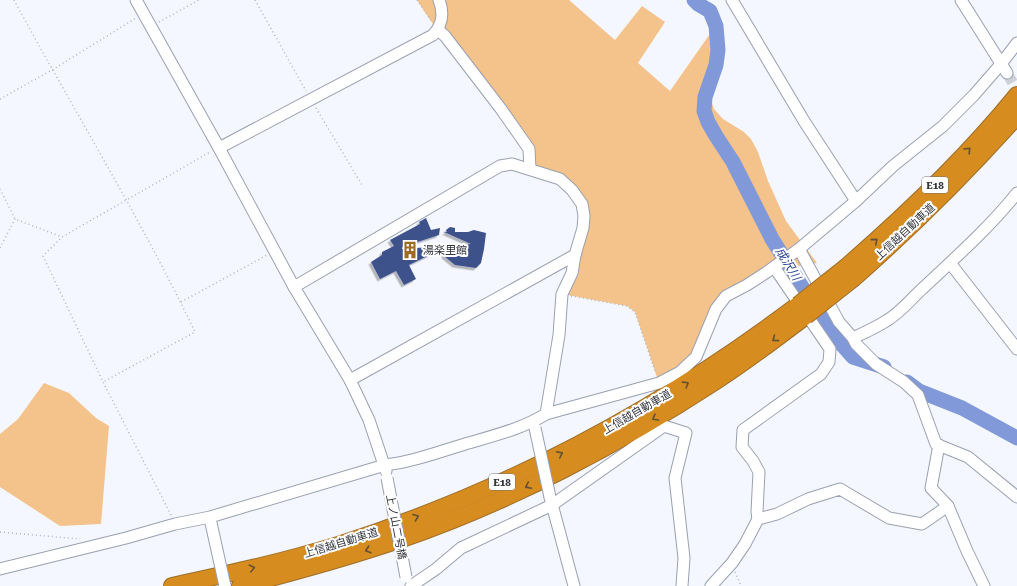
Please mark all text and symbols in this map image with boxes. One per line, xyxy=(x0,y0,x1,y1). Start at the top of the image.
one-way arrow xyxy=(964,148,971,155)
road number: E18 xyxy=(922,177,948,193)
street label: 上信越自動車道 xyxy=(872,201,938,263)
one-way arrow xyxy=(870,238,878,246)
building icon: 湯楽里館 xyxy=(400,240,420,260)
place label: 湯楽里館 xyxy=(423,244,467,257)
water label: 成沢川 xyxy=(773,245,805,285)
one-way arrow xyxy=(773,335,780,342)
one-way arrow xyxy=(682,381,689,388)
street label: 上信越自動車道 xyxy=(600,387,674,437)
one-way arrow xyxy=(652,414,659,421)
one-way arrow xyxy=(556,451,564,459)
road number: E18 xyxy=(489,474,515,490)
one-way arrow xyxy=(524,481,532,489)
street label: 上ノ山二号橋 xyxy=(383,493,409,561)
one-way arrow xyxy=(412,514,419,522)
street label: 上信越自動車道 xyxy=(302,526,380,560)
one-way arrow xyxy=(365,545,372,554)
one-way arrow xyxy=(248,565,255,573)

